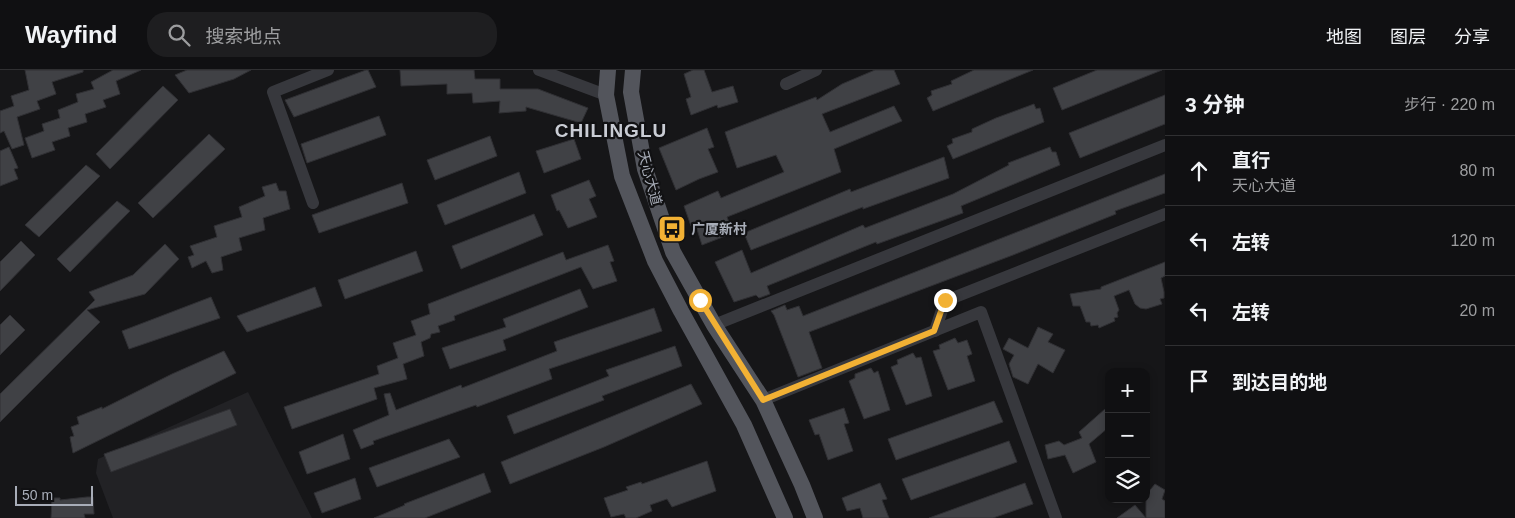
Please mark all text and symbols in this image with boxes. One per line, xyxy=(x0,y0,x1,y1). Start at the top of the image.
search box xyxy=(147,12,497,57)
text: Wayfind xyxy=(25,21,117,48)
icon: search xyxy=(165,21,193,49)
text: 搜索地点 xyxy=(205,26,281,47)
text: 地图 xyxy=(1326,27,1362,47)
text: 图层 xyxy=(1390,27,1426,47)
text: 分享 xyxy=(1454,27,1490,47)
text: 3 分钟 xyxy=(1185,93,1245,116)
text: 步行 · 220 m xyxy=(1404,96,1495,113)
district label: CHILINGLU xyxy=(555,120,667,141)
street label: 天心大道 xyxy=(635,149,665,207)
text: 直行 xyxy=(1232,150,1270,171)
icon: ahead xyxy=(1185,157,1213,185)
text: 80 m xyxy=(1459,162,1495,179)
text: 天心大道 xyxy=(1232,177,1296,194)
bus stop icon: 广厦新村 xyxy=(657,214,687,244)
place label: 广厦新村 xyxy=(691,221,747,237)
icon: left xyxy=(1185,227,1213,255)
text: 左转 xyxy=(1232,232,1270,253)
text: 120 m xyxy=(1451,232,1495,249)
route start xyxy=(689,289,712,312)
route end xyxy=(934,289,957,312)
icon: left xyxy=(1185,297,1213,325)
text: 左转 xyxy=(1232,302,1270,323)
text: 20 m xyxy=(1459,302,1495,319)
icon: arrive xyxy=(1185,367,1213,395)
map controls xyxy=(1105,368,1150,503)
button: + xyxy=(1105,368,1150,413)
text: 到达目的地 xyxy=(1232,372,1327,393)
button: − xyxy=(1105,413,1150,458)
button: layers xyxy=(1105,458,1150,503)
scale bar xyxy=(15,483,92,506)
text: 50 m xyxy=(22,487,53,503)

